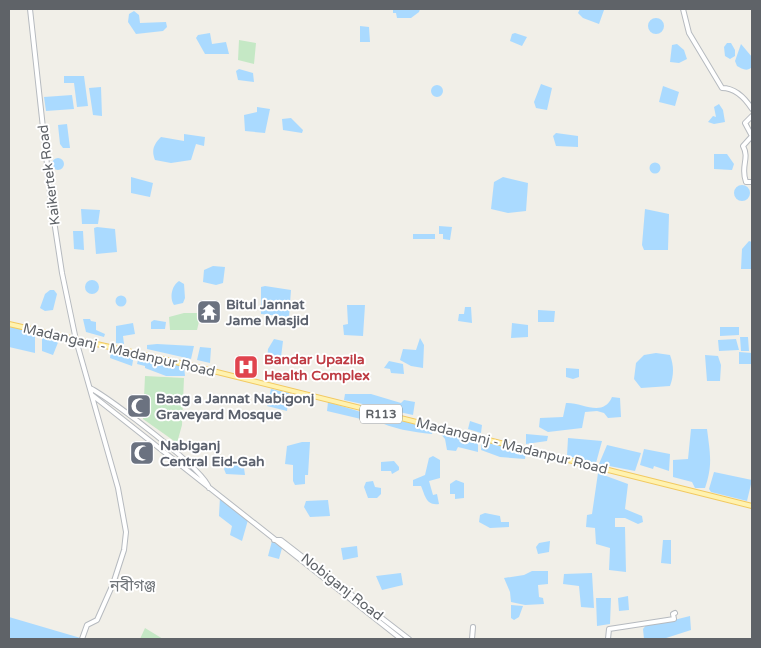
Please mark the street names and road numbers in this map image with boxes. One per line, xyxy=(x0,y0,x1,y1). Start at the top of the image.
street label: Kaikertek Road xyxy=(34,124,64,226)
street label: Madanganj - Madanpur Road xyxy=(21,320,217,380)
road number: R113 xyxy=(360,404,402,424)
street label: Madanganj - Madanpur Road xyxy=(415,414,609,478)
street label: Nobiganj Road xyxy=(298,550,386,624)

